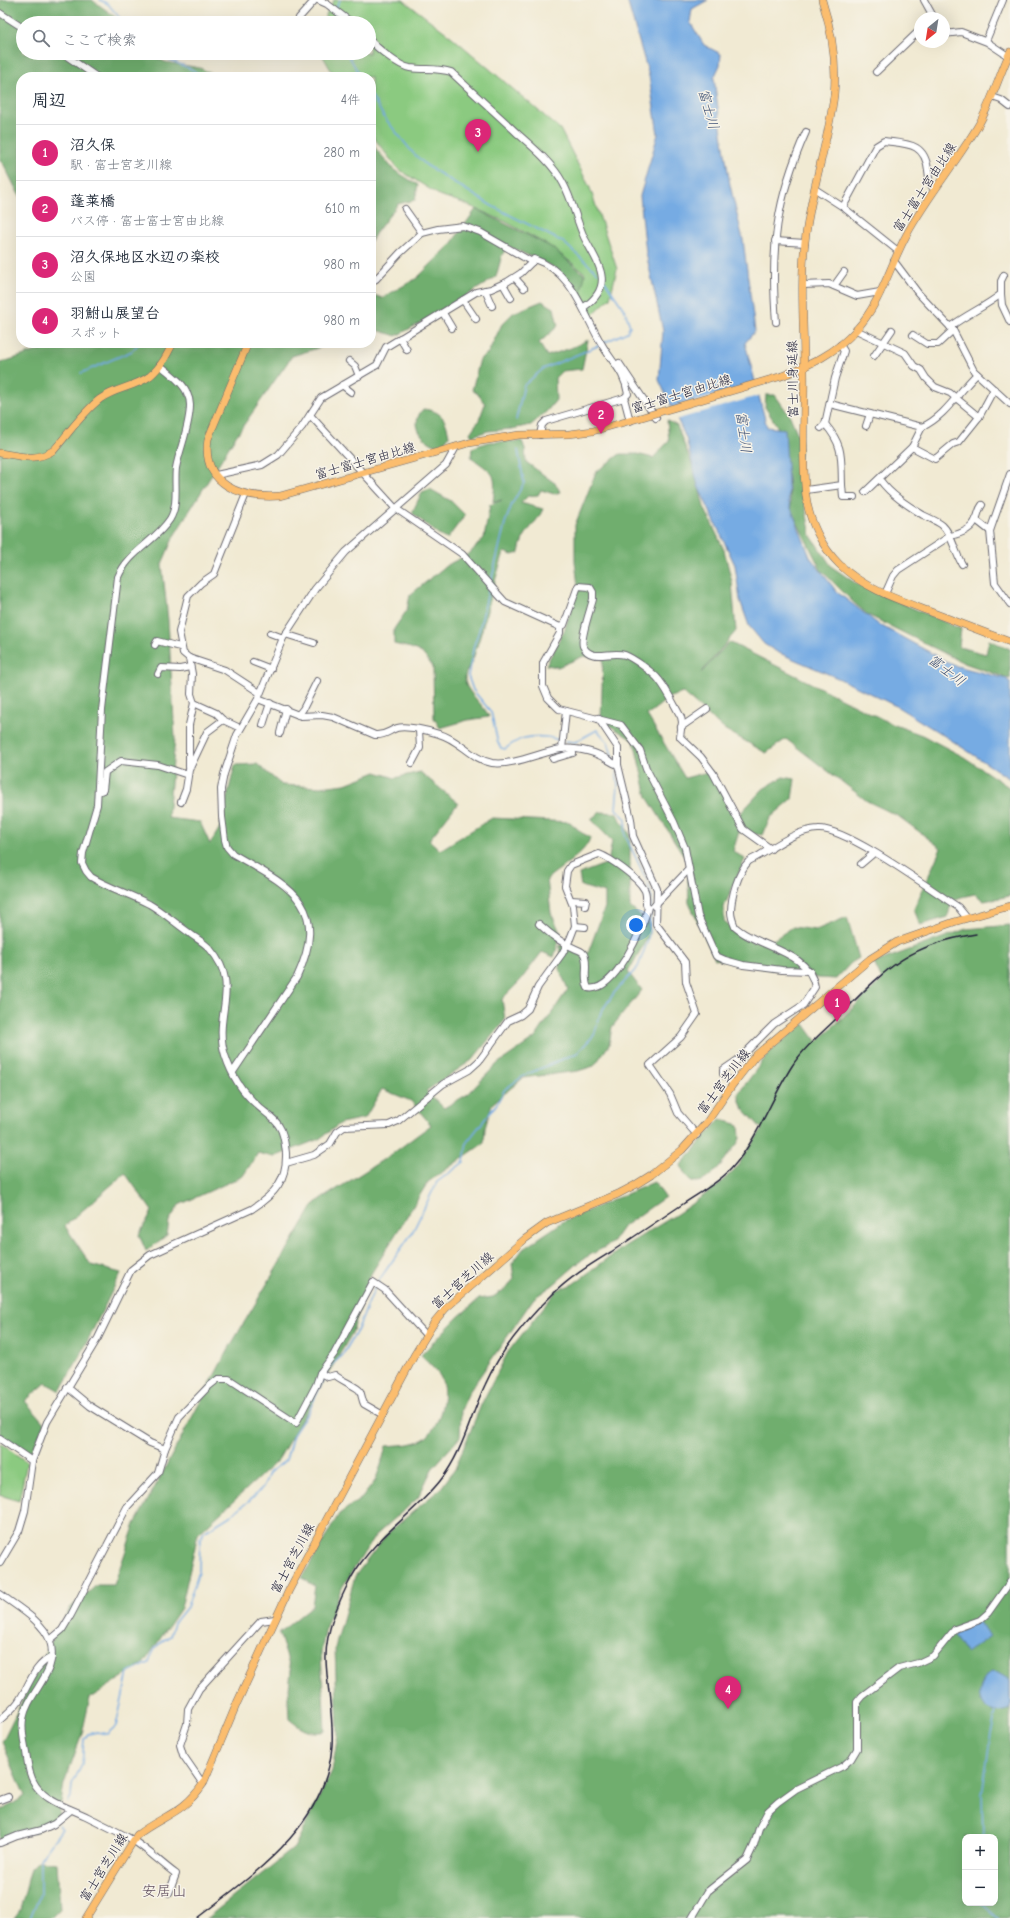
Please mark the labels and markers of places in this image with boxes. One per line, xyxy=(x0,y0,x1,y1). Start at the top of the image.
pin: 3 xyxy=(465,119,491,152)
pin: 2 xyxy=(588,401,614,434)
pin: 1 xyxy=(824,989,850,1022)
pin: 4 xyxy=(715,1676,741,1709)

